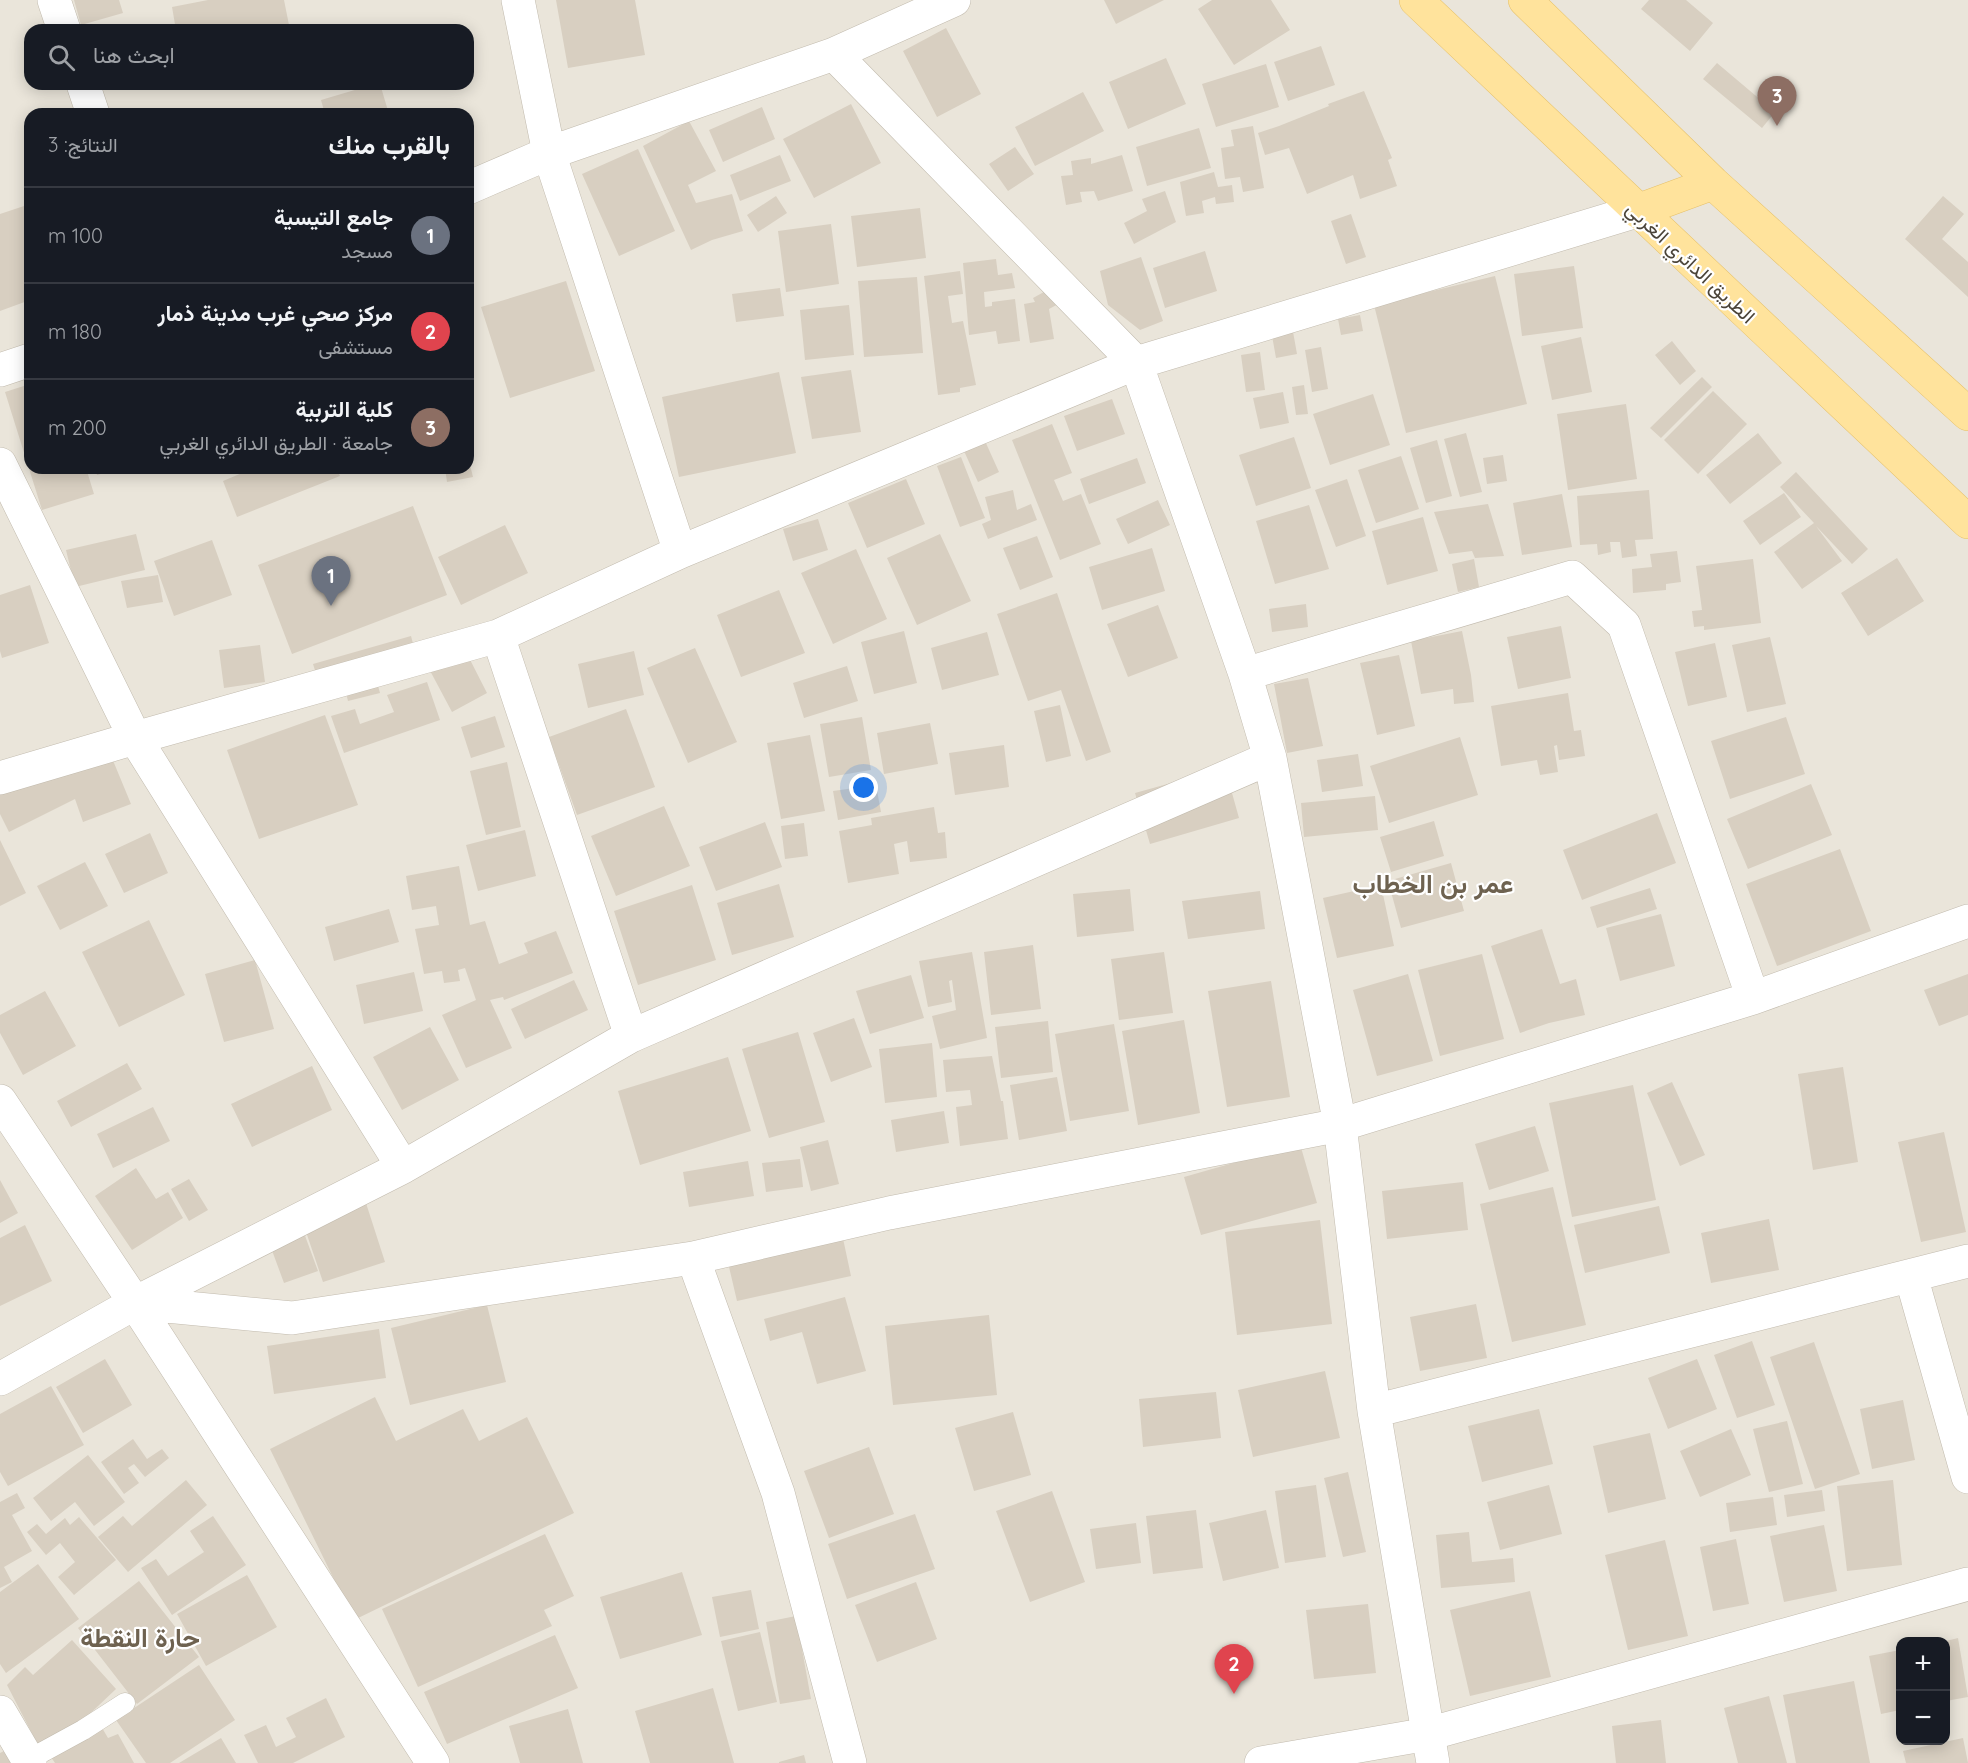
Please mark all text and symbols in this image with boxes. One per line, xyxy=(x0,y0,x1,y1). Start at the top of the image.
search box xyxy=(24,24,474,90)
icon: search xyxy=(45,41,78,74)
text: ابحث هنا xyxy=(93,41,175,69)
pin: 3 xyxy=(1758,76,1796,126)
text: بالقرب منك xyxy=(329,128,450,161)
text: النتائج: 3 xyxy=(48,132,118,157)
street label: الطريق الدائري الغربي xyxy=(1618,196,1761,332)
text: جامع التيسية xyxy=(274,203,393,231)
text: 100 m xyxy=(48,223,103,248)
text: 1 xyxy=(427,223,434,248)
text: مسجد xyxy=(341,238,393,263)
text: مركز صحي غرب مدينة ذمار xyxy=(158,299,393,327)
text: 180 m xyxy=(48,319,102,344)
text: 2 xyxy=(425,319,436,344)
text: مستشفى xyxy=(318,334,393,359)
text: كلية التربية xyxy=(295,395,393,423)
text: 200 m xyxy=(48,415,107,440)
text: 3 xyxy=(425,415,436,440)
text: جامعة · الطريق الدائري الغربي xyxy=(159,430,393,455)
pin: 1 xyxy=(312,556,350,606)
your location xyxy=(849,773,878,802)
district label: عمر بن الخطاب xyxy=(1353,867,1513,900)
district label: حارة النقطة xyxy=(80,1621,200,1654)
map controls xyxy=(1896,1637,1950,1745)
button: + xyxy=(1896,1637,1950,1691)
pin: 2 xyxy=(1214,1644,1254,1694)
button: − xyxy=(1896,1691,1950,1745)

